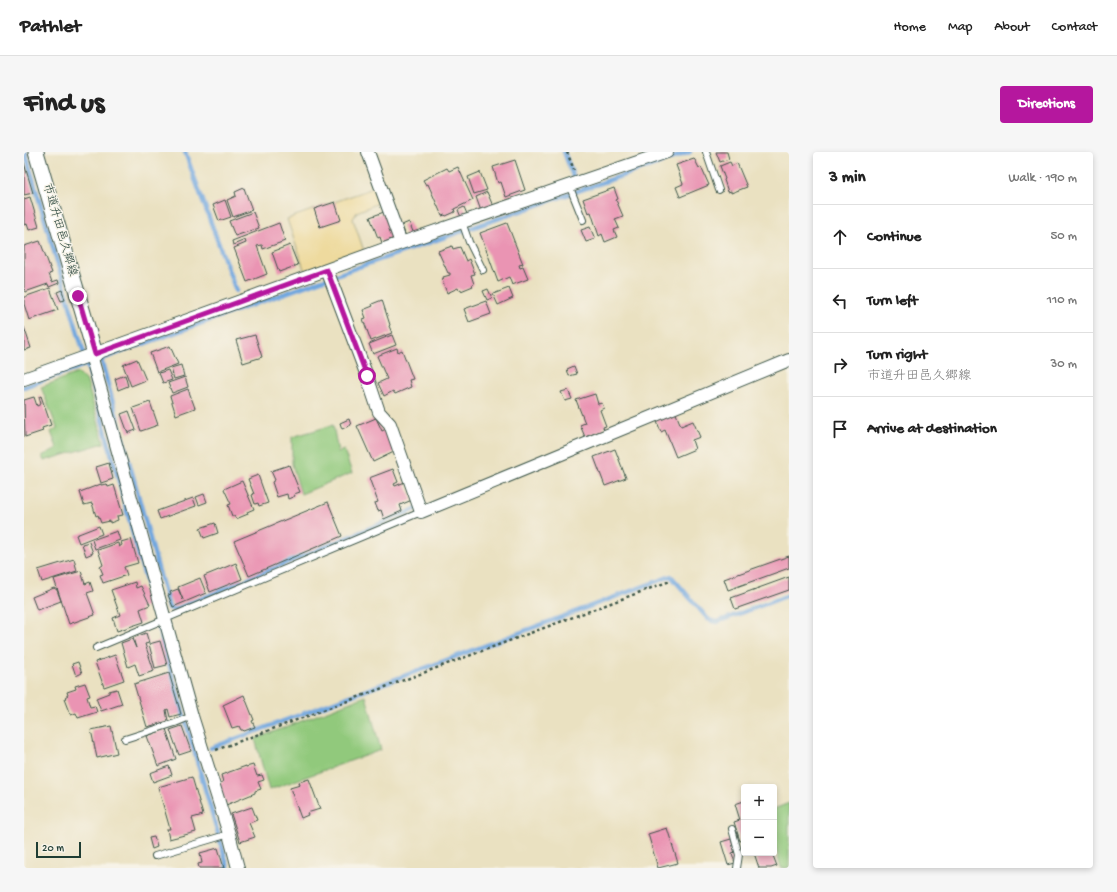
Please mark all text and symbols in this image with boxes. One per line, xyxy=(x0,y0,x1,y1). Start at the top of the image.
text: Pathlet xyxy=(20,16,81,39)
text: Home xyxy=(894,19,926,36)
text: Map xyxy=(948,19,972,36)
text: About xyxy=(994,19,1030,36)
text: Contact xyxy=(1052,19,1097,36)
button: Directions xyxy=(1000,86,1093,123)
text: Find us xyxy=(24,88,104,121)
text: 3 min xyxy=(829,168,866,188)
text: Walk · 190 m xyxy=(1008,171,1077,186)
street label: 市道升田邑久郷線 xyxy=(39,182,80,278)
icon: ahead xyxy=(829,226,851,248)
text: Continue xyxy=(867,228,921,246)
text: 50 m xyxy=(1050,229,1077,244)
route end xyxy=(69,287,87,305)
icon: left xyxy=(829,290,851,312)
text: Turn left xyxy=(867,292,918,310)
text: 110 m xyxy=(1047,293,1077,308)
text: Turn right xyxy=(867,346,927,364)
icon: right xyxy=(829,354,851,376)
text: 30 m xyxy=(1051,357,1077,372)
route start xyxy=(358,367,376,385)
text: 市道升田邑久郷線 xyxy=(867,369,971,384)
icon: arrive xyxy=(829,418,851,440)
text: Arrive at destination xyxy=(867,420,997,438)
map controls xyxy=(741,784,777,856)
button: + xyxy=(741,784,777,820)
button: − xyxy=(741,820,777,856)
scale bar xyxy=(36,840,81,859)
text: 20 m xyxy=(42,843,64,855)

